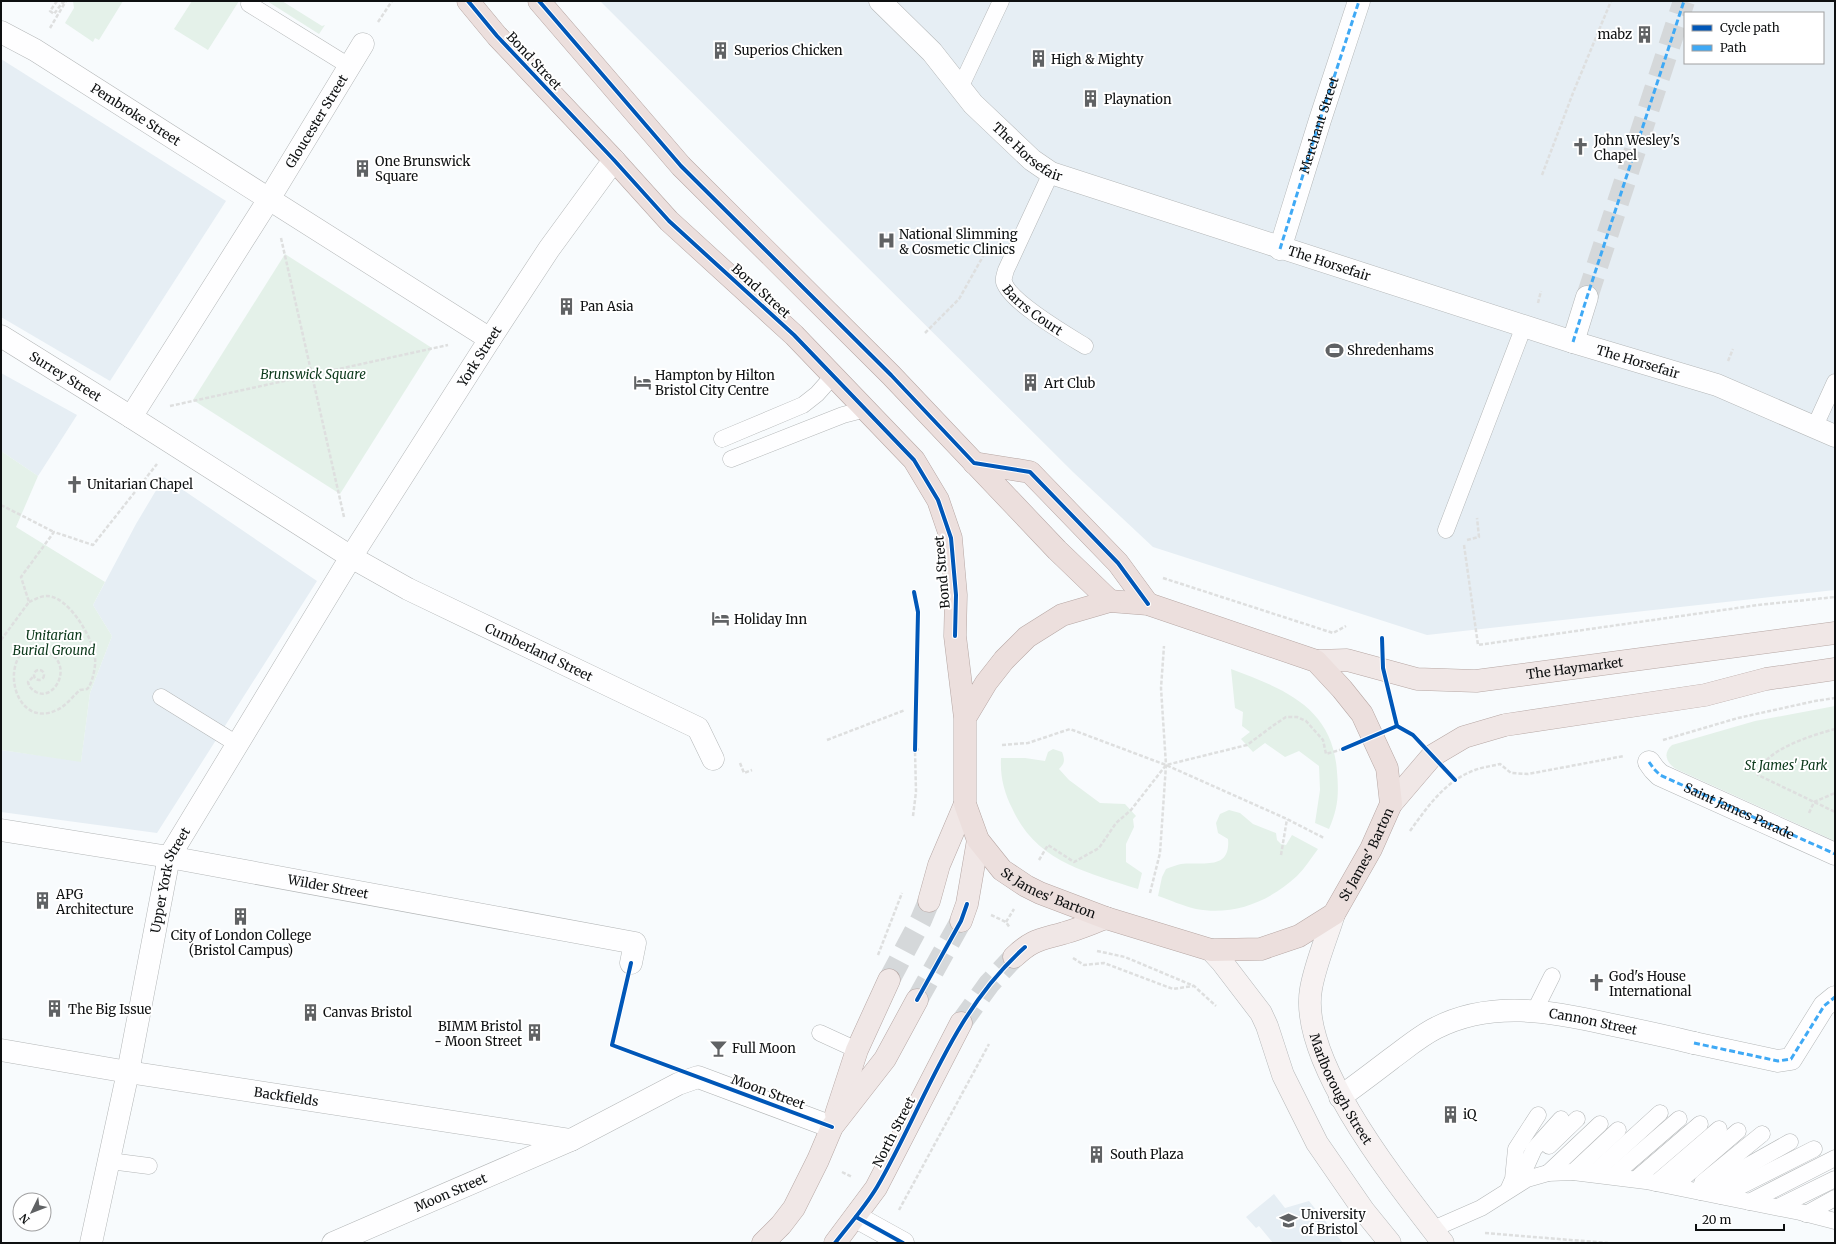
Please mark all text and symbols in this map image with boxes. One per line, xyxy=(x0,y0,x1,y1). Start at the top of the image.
legend xyxy=(1684,12,1824,64)
text: Cycle path xyxy=(1720,20,1780,35)
building icon: mabz xyxy=(1635,24,1655,44)
place label: mabz xyxy=(1597,26,1632,43)
street label: Bond Street xyxy=(503,28,565,94)
building icon: Superios Chicken xyxy=(711,40,731,60)
text: Path xyxy=(1720,40,1746,55)
place label: Superios Chicken xyxy=(734,42,843,59)
building icon: High & Mighty xyxy=(1028,49,1048,69)
place label: High & Mighty xyxy=(1051,51,1144,68)
street label: Gloucester Street xyxy=(281,71,351,171)
street label: Merchant Street xyxy=(1295,74,1342,175)
street label: Pembroke Street xyxy=(88,79,184,149)
building icon: Playnation xyxy=(1081,89,1101,109)
place label: Playnation xyxy=(1104,91,1172,108)
street label: The Horsefair xyxy=(989,118,1065,185)
place label: John Wesley's Chapel xyxy=(1593,132,1680,164)
church icon: John Wesley's Chapel xyxy=(1571,137,1591,157)
place label: One Brunswick Square xyxy=(375,153,471,185)
building icon: One Brunswick Square xyxy=(352,158,372,178)
place label: National Slimming & Cosmetic Clinics xyxy=(899,226,1018,258)
hospital icon: National Slimming & Cosmetic Clinics xyxy=(876,231,896,251)
street label: The Horsefair xyxy=(1286,242,1373,285)
street label: Bond Street xyxy=(728,260,794,322)
street label: Barrs Court xyxy=(999,281,1066,339)
building icon: Pan Asia xyxy=(557,296,577,316)
place label: Pan Asia xyxy=(580,298,633,315)
street label: York Street xyxy=(453,322,505,391)
sports icon: Shredenhams xyxy=(1324,340,1344,360)
street label: The Horsefair xyxy=(1594,341,1682,382)
place label: Shredenhams xyxy=(1347,342,1434,359)
street label: Surrey Street xyxy=(26,347,105,405)
park label: Brunswick Square xyxy=(260,366,366,383)
place label: Hampton by Hilton Bristol City Centre xyxy=(655,367,775,399)
hotel icon: Hampton by Hilton Bristol City Centre xyxy=(632,372,652,392)
building icon: Art Club xyxy=(1021,373,1041,393)
place label: Art Club xyxy=(1043,375,1096,392)
church icon: Unitarian Chapel xyxy=(64,474,84,494)
place label: Unitarian Chapel xyxy=(87,476,193,493)
street label: Bond Street xyxy=(930,535,954,609)
hotel icon: Holiday Inn xyxy=(711,609,731,629)
place label: Holiday Inn xyxy=(734,611,807,628)
street label: Cumberland Street xyxy=(482,619,596,685)
park label: Unitarian Burial Ground xyxy=(13,627,96,659)
street label: The Haymarket xyxy=(1525,653,1624,683)
park label: St James' Park xyxy=(1745,757,1827,774)
street label: Saint James Parade xyxy=(1681,779,1797,843)
street label: St James' Barton xyxy=(1335,805,1397,904)
street label: Upper York Street xyxy=(146,824,194,934)
street label: St James' Barton xyxy=(998,863,1099,922)
street label: Wilder Street xyxy=(285,870,370,902)
place label: APG Architecture xyxy=(55,886,134,918)
building icon: APG Architecture xyxy=(33,891,53,911)
building icon: City of London College (Bristol Campus) xyxy=(231,906,251,926)
place label: City of London College (Bristol Campus) xyxy=(171,927,311,959)
place label: God's House International xyxy=(1609,968,1692,1000)
church icon: God's House International xyxy=(1586,973,1606,993)
building icon: The Big Issue xyxy=(45,999,65,1019)
place label: The Big Issue xyxy=(68,1001,152,1018)
building icon: Canvas Bristol xyxy=(300,1002,320,1022)
place label: Canvas Bristol xyxy=(323,1004,412,1021)
street label: Cannon Street xyxy=(1548,1004,1639,1038)
place label: BIMM Bristol - Moon Street xyxy=(434,1018,522,1050)
building icon: BIMM Bristol - Moon Street xyxy=(525,1023,545,1043)
street label: Marlborough Street xyxy=(1306,1031,1376,1148)
bar icon: Full Moon xyxy=(709,1038,729,1058)
place label: Full Moon xyxy=(732,1040,796,1057)
street label: Moon Street xyxy=(729,1071,807,1113)
street label: Backfields xyxy=(253,1083,320,1110)
street label: North Street xyxy=(869,1094,919,1170)
building icon: iQ xyxy=(1440,1104,1460,1124)
place label: iQ xyxy=(1463,1106,1478,1123)
building icon: South Plaza xyxy=(1087,1144,1107,1164)
place label: South Plaza xyxy=(1110,1146,1184,1163)
street label: Moon Street xyxy=(412,1169,489,1215)
north arrow xyxy=(12,1192,52,1232)
place label: University of Bristol xyxy=(1301,1206,1366,1238)
scale bar xyxy=(1696,1206,1784,1232)
text: N xyxy=(16,1211,33,1227)
school or university icon: University of Bristol xyxy=(1278,1211,1298,1231)
text: 20 m xyxy=(1702,1212,1731,1227)

